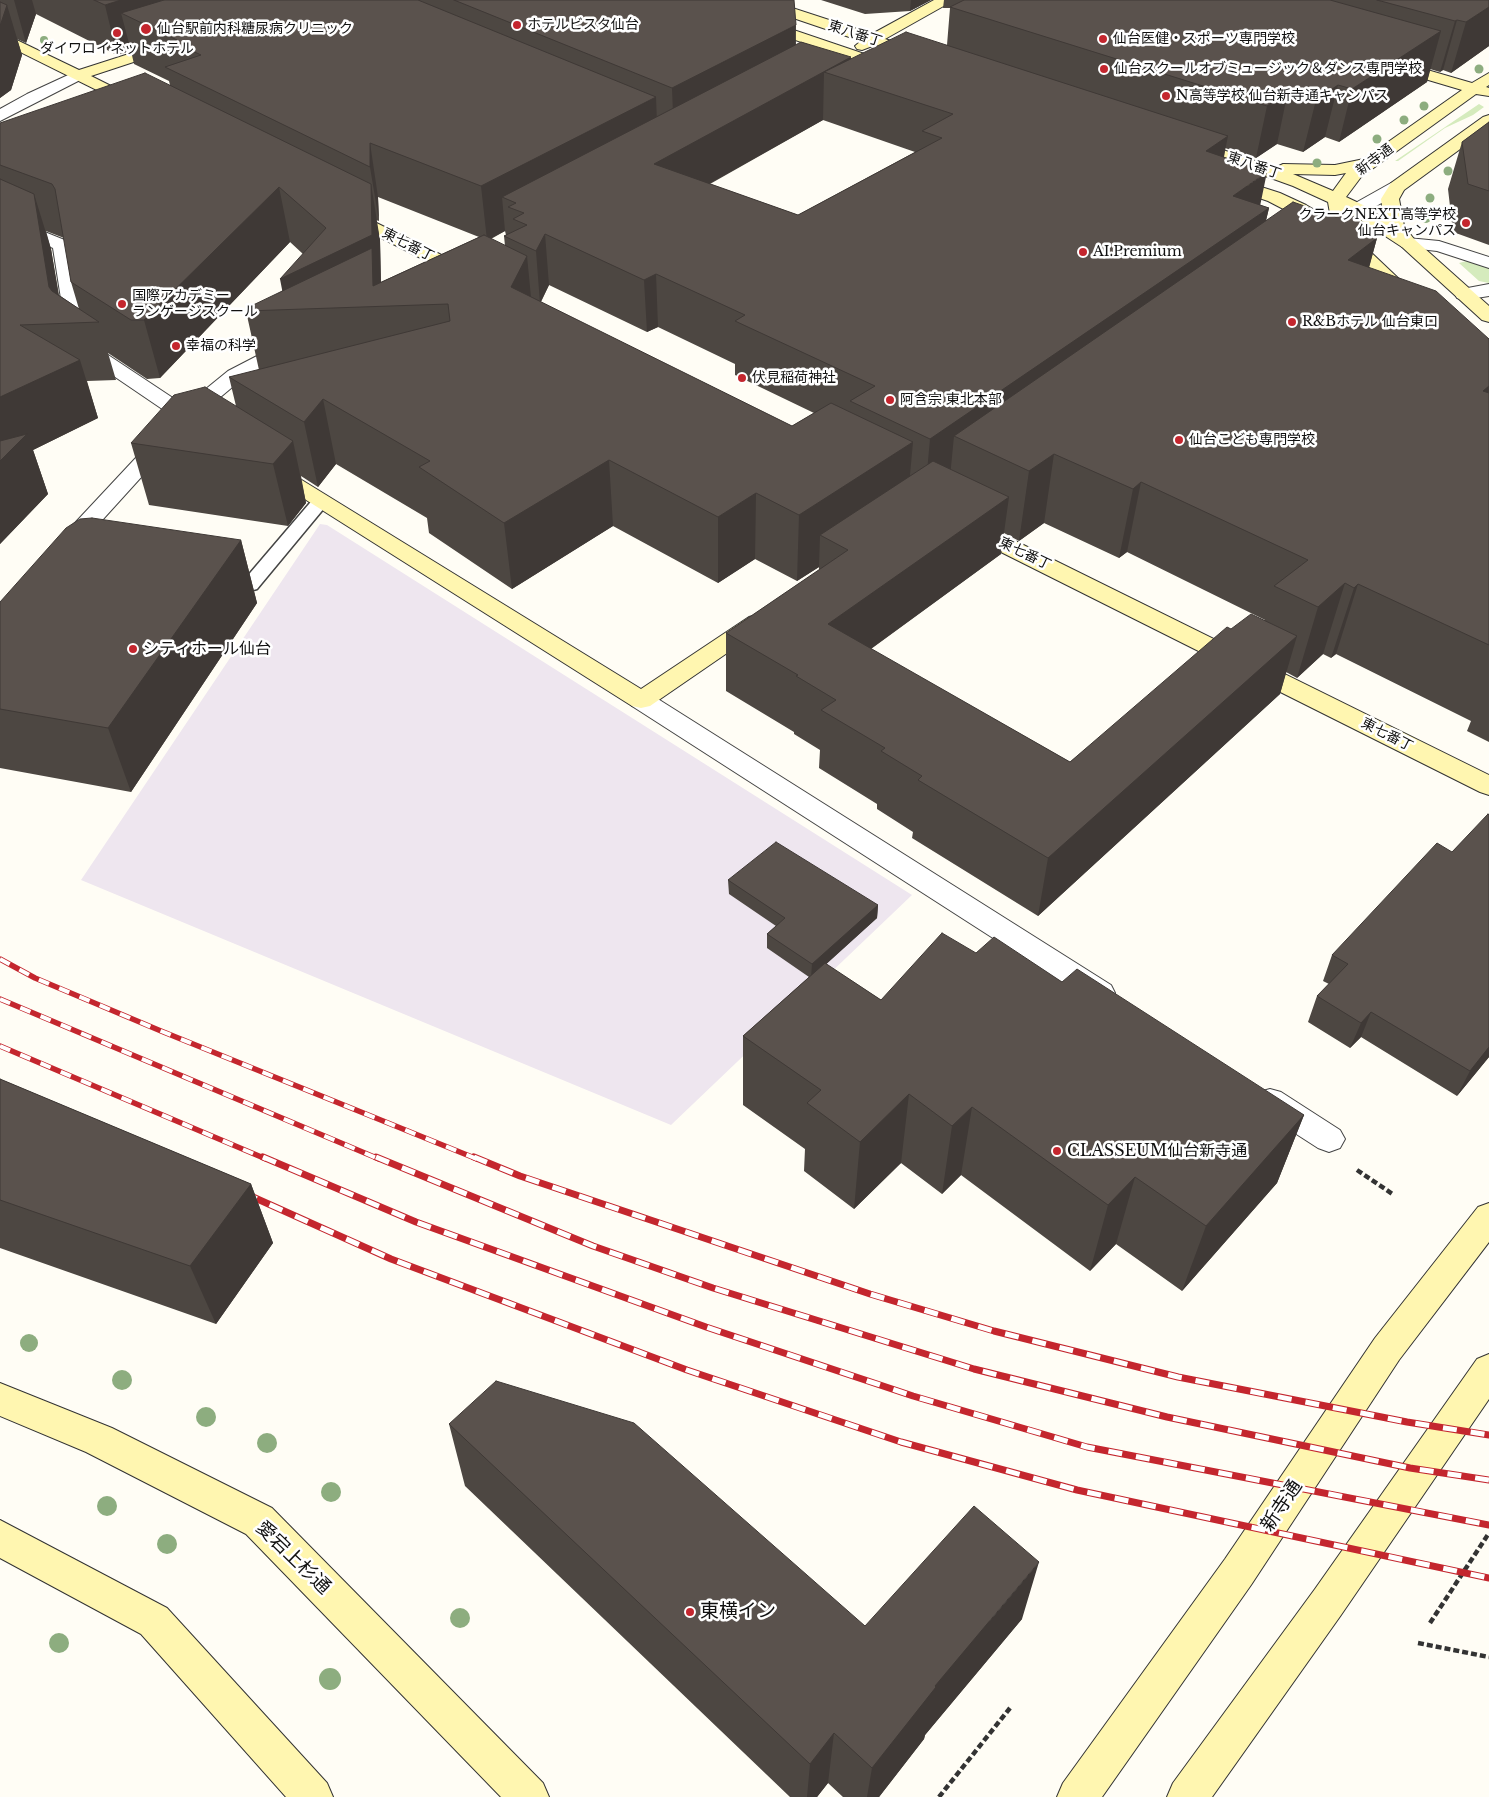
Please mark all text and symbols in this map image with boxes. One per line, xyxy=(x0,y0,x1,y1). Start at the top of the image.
place label: ホテルビスタ仙台 xyxy=(527,17,639,33)
street label: 東八番丁 xyxy=(826,17,884,51)
marker: ホテルビスタ仙台 xyxy=(511,19,523,31)
place label: 仙台駅前内科糖尿病クリニック xyxy=(157,21,353,37)
marker: 仙台駅前内科糖尿病クリニック xyxy=(139,22,153,36)
marker: ダイワロイネットホテル xyxy=(111,27,123,39)
place label: 仙台医健・スポーツ専門学校 xyxy=(1113,31,1295,47)
marker: 仙台医健・スポーツ専門学校 xyxy=(1097,33,1109,45)
place label: ダイワロイネットホテル xyxy=(40,41,194,57)
place label: 仙台スクールオブミュージック＆ダンス専門学校 xyxy=(1114,61,1422,77)
marker: 仙台スクールオブミュージック＆ダンス専門学校 xyxy=(1098,63,1110,75)
place label: N高等学校 仙台新寺通キャンパス xyxy=(1176,88,1389,104)
marker: N高等学校 仙台新寺通キャンパス xyxy=(1160,90,1172,102)
street label: 新寺通 xyxy=(1353,141,1397,179)
street label: 東八番丁 xyxy=(1225,149,1283,183)
place label: クラークNEXT高等学校 仙台キャンパス xyxy=(1299,207,1456,240)
marker: クラークNEXT高等学校 仙台キャンパス xyxy=(1460,217,1472,229)
street label: 東七番丁 xyxy=(379,225,437,265)
place label: AI.Premium xyxy=(1093,244,1182,260)
marker: AI.Premium xyxy=(1077,246,1089,258)
place label: 国際アカデミー ランゲージスクール xyxy=(132,288,258,321)
marker: 国際アカデミー ランゲージスクール xyxy=(116,298,128,310)
place label: R&Bホテル 仙台東口 xyxy=(1302,314,1438,330)
marker: R&Bホテル 仙台東口 xyxy=(1286,316,1298,328)
place label: 幸福の科学 xyxy=(186,338,256,354)
marker: 幸福の科学 xyxy=(170,340,182,352)
place label: 伏見稲荷神社 xyxy=(752,370,836,386)
marker: 伏見稲荷神社 xyxy=(736,372,748,384)
place label: 阿含宗 東北本部 xyxy=(900,392,1002,408)
marker: 阿含宗 東北本部 xyxy=(884,394,896,406)
place label: 仙台こども専門学校 xyxy=(1189,432,1315,448)
marker: 仙台こども専門学校 xyxy=(1173,434,1185,446)
street label: 東七番丁 xyxy=(996,534,1054,574)
place label: シティホール仙台 xyxy=(143,639,271,659)
marker: シティホール仙台 xyxy=(127,643,139,655)
street label: 東七番丁 xyxy=(1358,715,1416,755)
place label: CLASSEUM仙台新寺通 xyxy=(1067,1141,1247,1161)
marker: CLASSEUM仙台新寺通 xyxy=(1051,1145,1063,1157)
street label: 新寺通 xyxy=(1257,1476,1307,1536)
street label: 愛宕上杉通 xyxy=(251,1517,335,1599)
place label: 東横イン xyxy=(700,1601,776,1623)
marker: 東横イン xyxy=(684,1606,696,1618)

